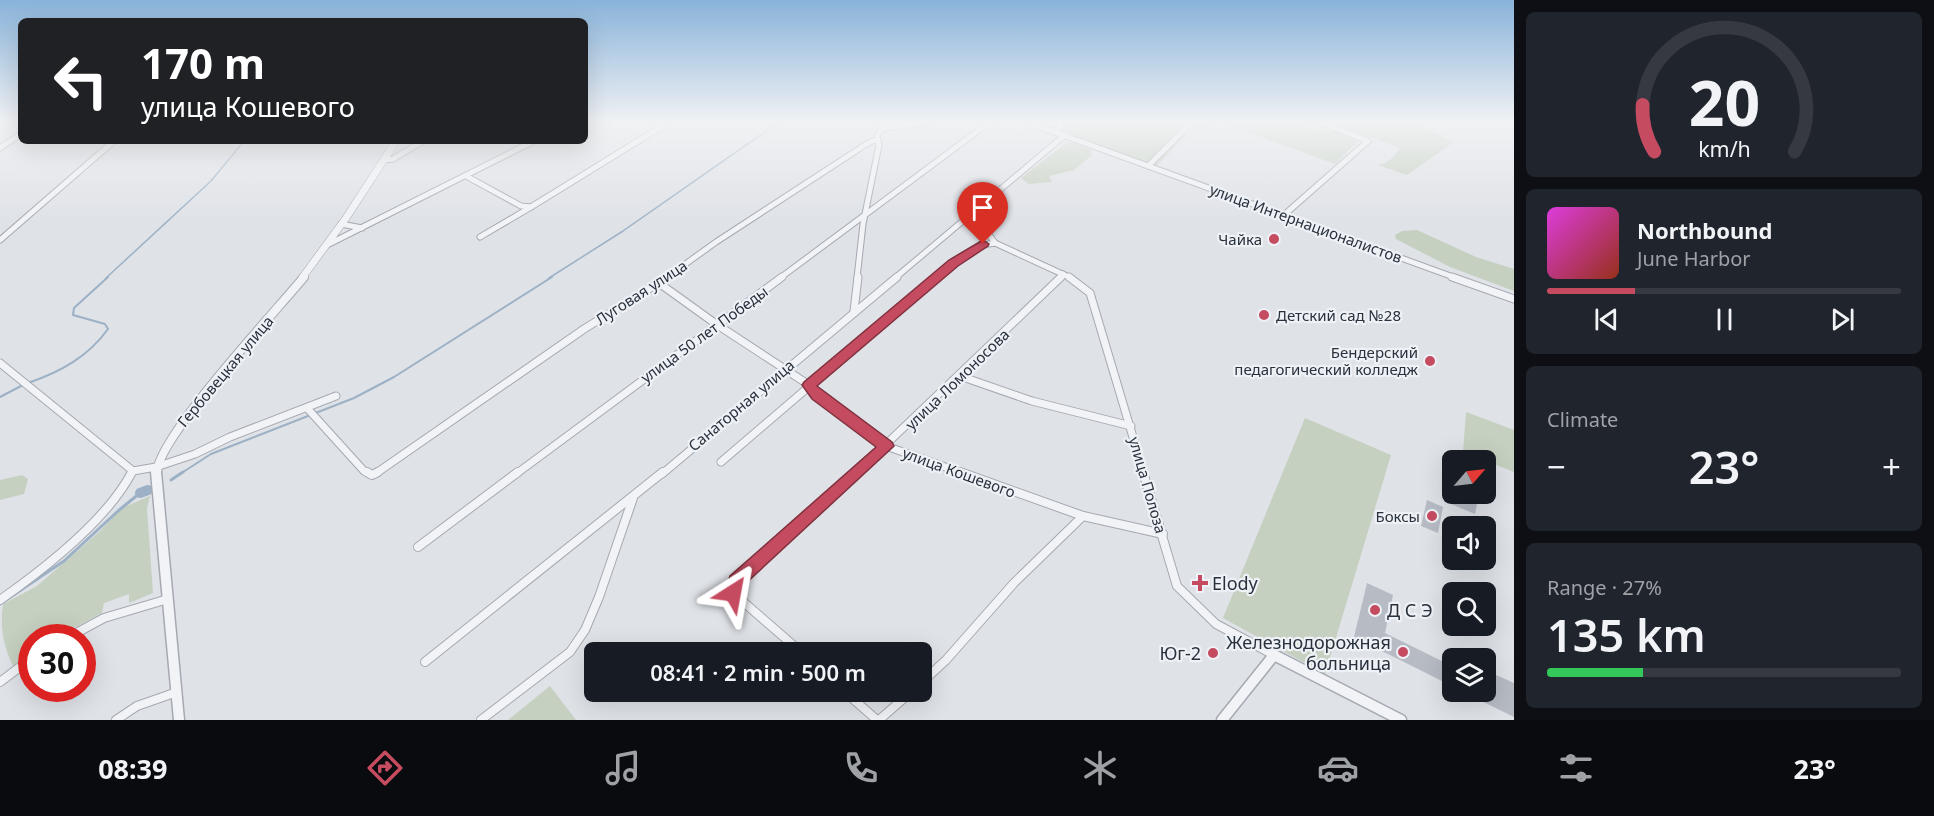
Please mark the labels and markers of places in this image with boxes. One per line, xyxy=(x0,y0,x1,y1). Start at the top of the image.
pin xyxy=(957,182,1008,244)
place label: Чайка xyxy=(1218,229,1262,249)
marker: Чайка xyxy=(1267,232,1281,246)
place label: Детский сад №28 xyxy=(1276,305,1401,325)
marker: Детский сад №28 xyxy=(1257,308,1271,322)
place label: Бендерский педагогический колледж xyxy=(1234,342,1419,379)
marker: Бендерский педагогический колледж xyxy=(1423,354,1437,368)
place label: Боксы xyxy=(1375,506,1420,526)
marker: Боксы xyxy=(1425,509,1439,523)
place label: Elody xyxy=(1212,571,1259,595)
marker: Elody xyxy=(1193,576,1207,590)
place label: Д С Э xyxy=(1387,598,1433,622)
marker: Д С Э xyxy=(1368,603,1382,617)
place label: Железнодорожная больница xyxy=(1226,630,1391,675)
place label: Юг-2 xyxy=(1159,641,1201,665)
marker: Железнодорожная больница xyxy=(1396,645,1410,659)
marker: Юг-2 xyxy=(1206,646,1220,660)

